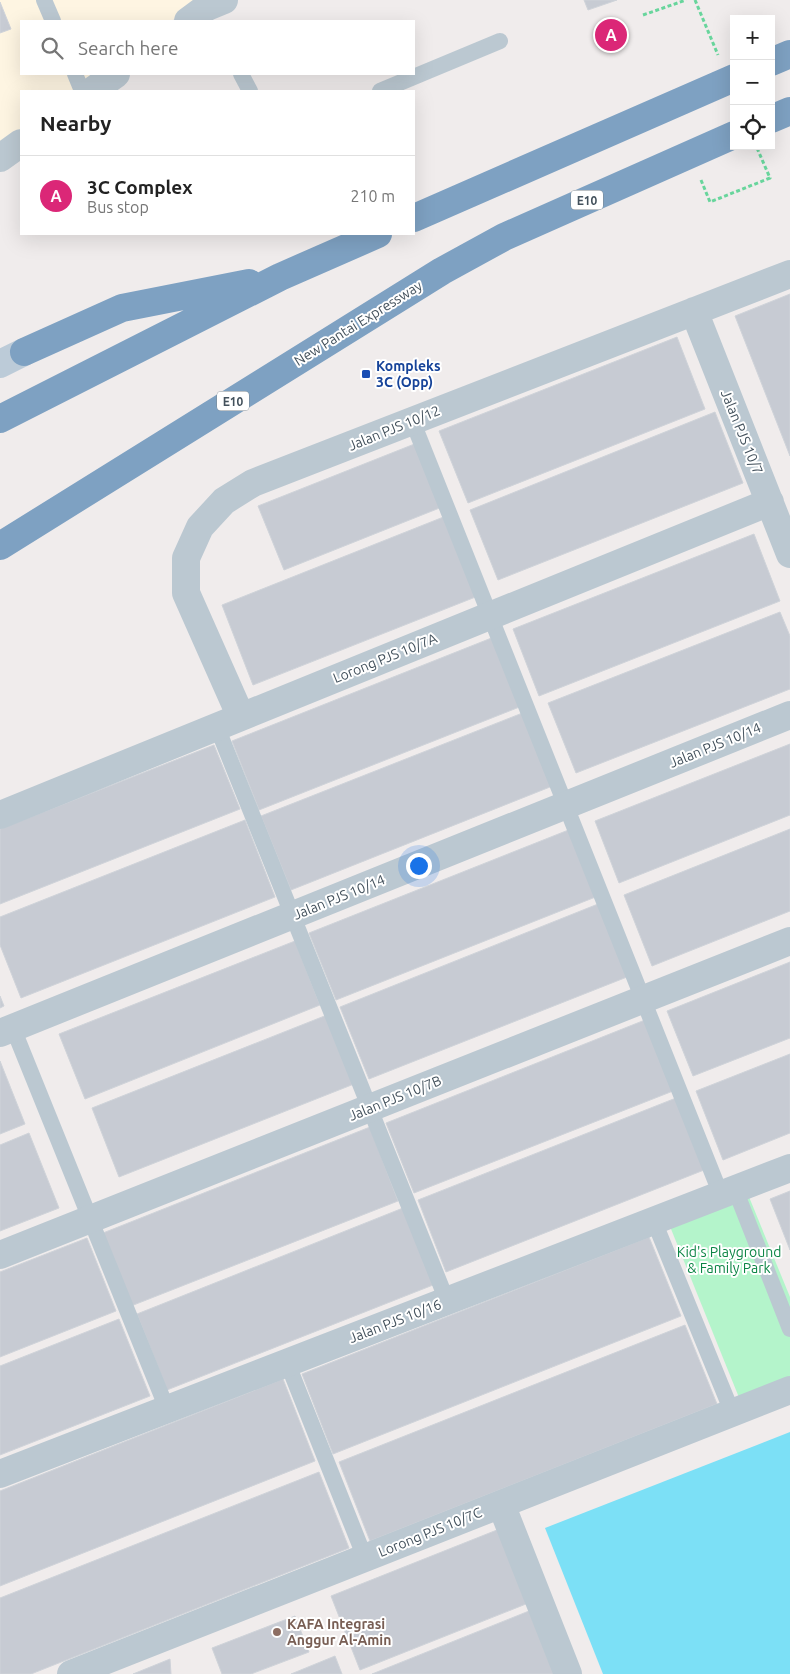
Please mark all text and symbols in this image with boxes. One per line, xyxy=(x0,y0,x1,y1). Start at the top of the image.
map controls xyxy=(730,15,775,150)
button: + xyxy=(730,15,775,60)
pin: A xyxy=(595,16,627,54)
search box xyxy=(20,20,415,75)
icon: search xyxy=(38,34,66,62)
text: Search here xyxy=(78,37,178,59)
button: − xyxy=(730,60,775,105)
button: locate xyxy=(730,105,775,150)
text: Nearby xyxy=(40,111,111,135)
text: 3C Complex xyxy=(87,176,193,198)
text: A xyxy=(50,187,62,205)
text: 210 m xyxy=(350,187,395,205)
road number: E10 xyxy=(571,190,603,210)
text: Bus stop xyxy=(87,198,149,216)
street label: New Pantai Expressway xyxy=(291,277,425,369)
place label: Kompleks 3C (Opp) xyxy=(376,358,441,390)
marker: Kompleks 3C (Opp) xyxy=(360,368,372,380)
street label: Jalan PJS 10/7 xyxy=(718,387,766,477)
road number: E10 xyxy=(217,392,249,411)
street label: Jalan PJS 10/12 xyxy=(346,402,442,454)
street label: Lorong PJS 10/7A xyxy=(331,630,439,686)
street label: Jalan PJS 10/14 xyxy=(667,719,763,771)
your location xyxy=(406,853,432,879)
street label: Jalan PJS 10/14 xyxy=(291,871,387,923)
street label: Jalan PJS 10/7B xyxy=(346,1072,444,1124)
park label: Kid's Playground & Family Park xyxy=(677,1244,781,1276)
street label: Jalan PJS 10/16 xyxy=(347,1296,443,1346)
street label: Lorong PJS 10/7C xyxy=(376,1504,484,1560)
place label: KAFA Integrasi Anggur Al-Amin xyxy=(287,1616,391,1648)
marker: KAFA Integrasi Anggur Al-Amin xyxy=(271,1626,283,1638)

